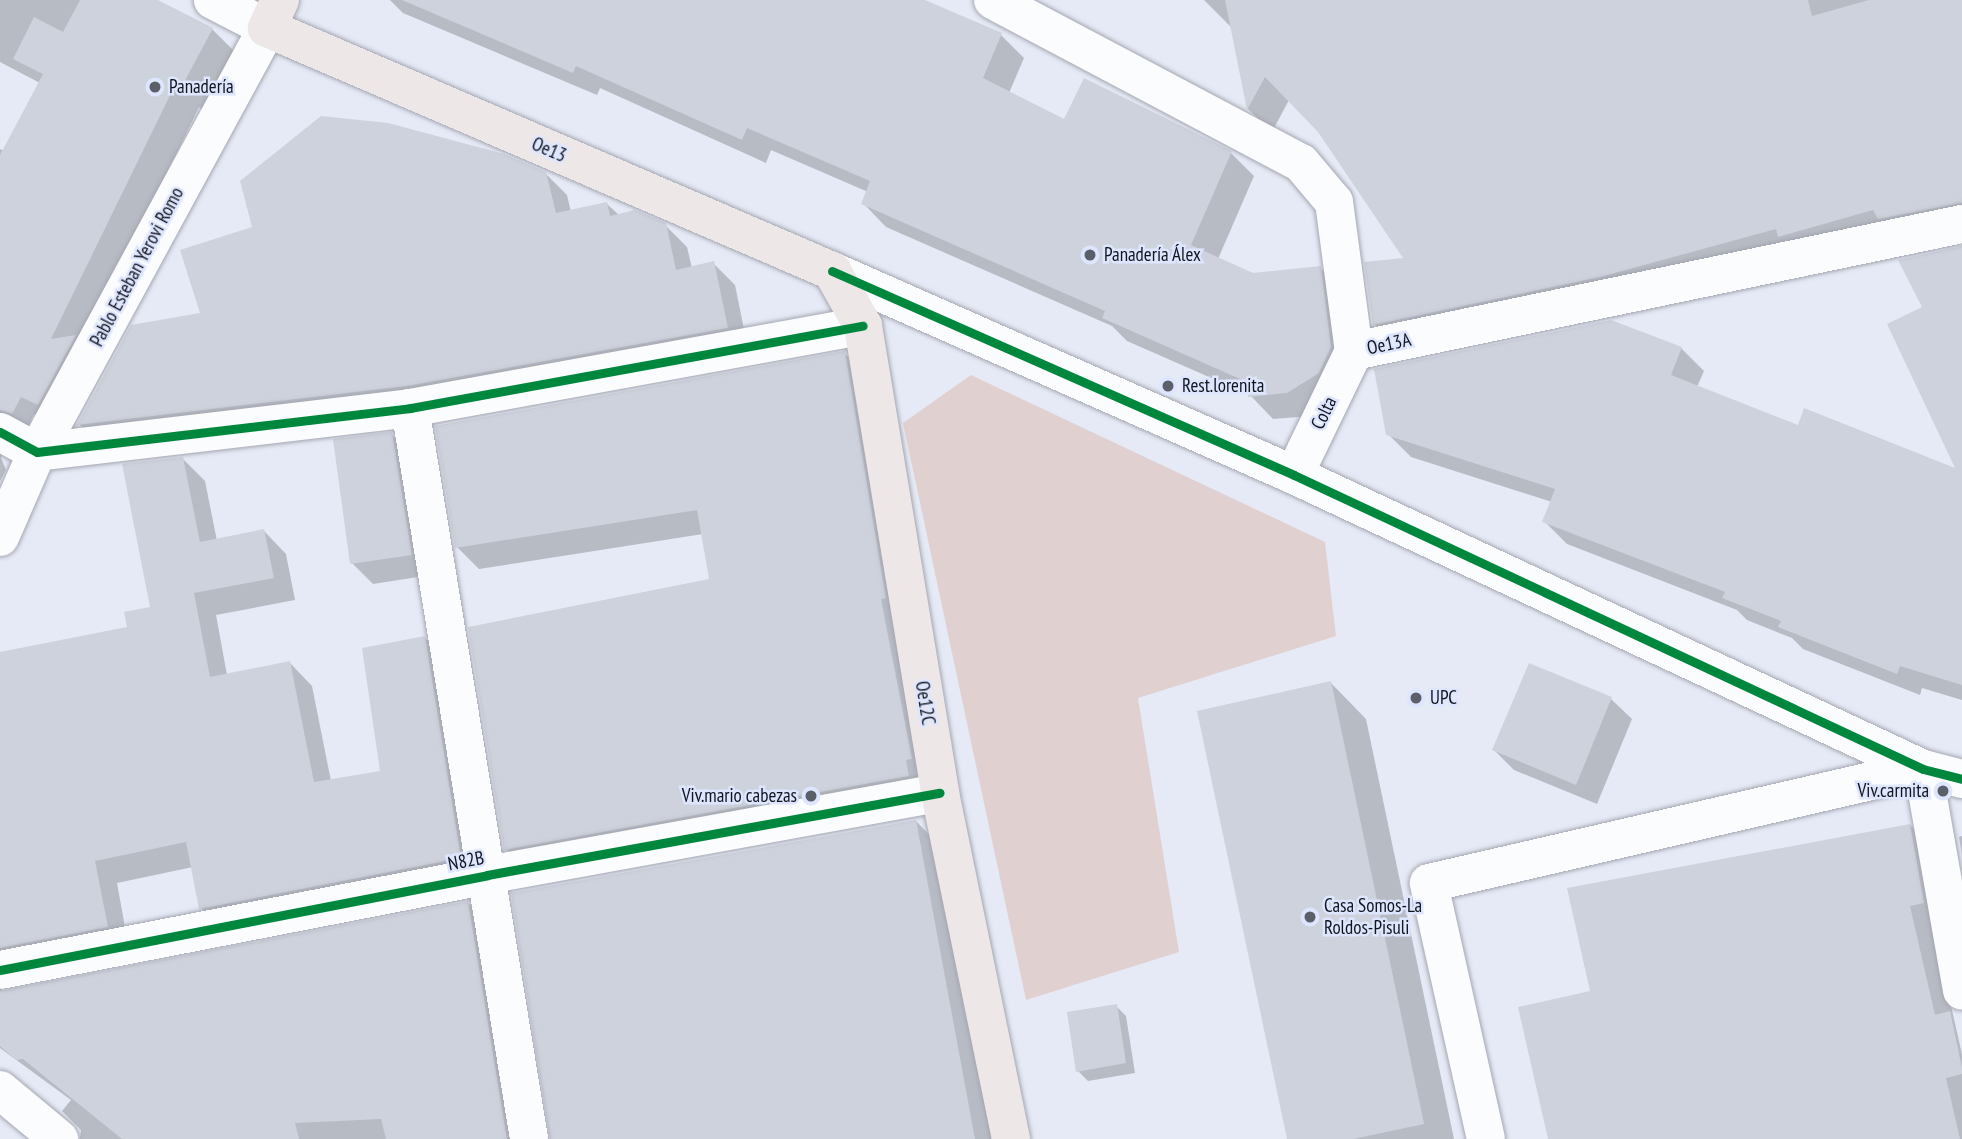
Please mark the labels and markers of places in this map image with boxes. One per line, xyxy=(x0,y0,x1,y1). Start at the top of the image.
place label: Panadería xyxy=(169,76,234,98)
marker: Panadería xyxy=(147,79,163,95)
place label: Panadería Álex xyxy=(1104,244,1201,266)
marker: Panadería Álex xyxy=(1082,247,1098,263)
place label: Rest.lorenita xyxy=(1182,375,1264,397)
marker: Rest.lorenita xyxy=(1160,378,1176,394)
place label: UPC xyxy=(1430,687,1457,709)
marker: UPC xyxy=(1408,690,1424,706)
place label: Viv.carmita xyxy=(1858,780,1929,802)
marker: Viv.carmita xyxy=(1935,783,1951,799)
place label: Viv.mario cabezas xyxy=(682,785,797,807)
marker: Viv.mario cabezas xyxy=(803,788,819,804)
place label: Casa Somos-La Roldos-Pisuli xyxy=(1324,895,1422,939)
marker: Casa Somos-La Roldos-Pisuli xyxy=(1302,909,1318,925)

